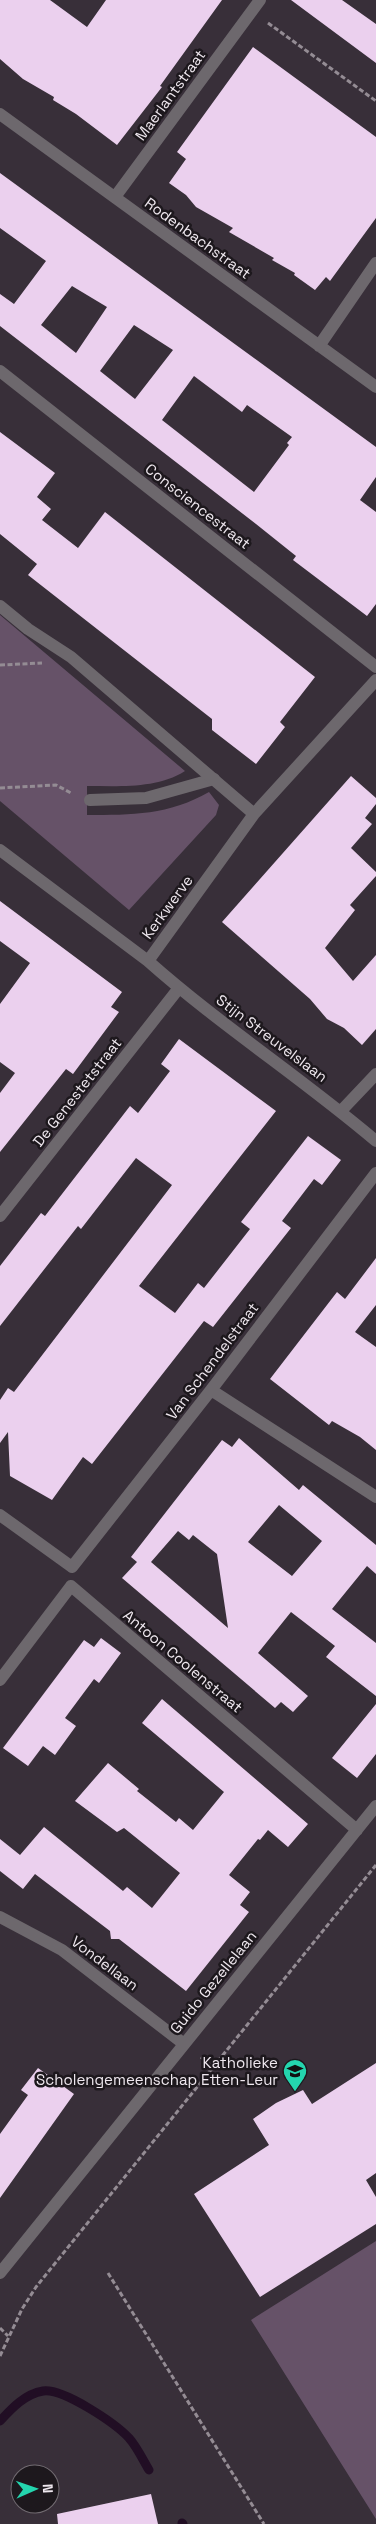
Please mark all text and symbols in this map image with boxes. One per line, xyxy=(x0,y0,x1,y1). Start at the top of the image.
street label: Maerlantstraat xyxy=(131,46,209,144)
street label: Rodenbachstraat xyxy=(141,193,255,283)
street label: Consciencestraat xyxy=(142,459,254,553)
street label: Kerkwerve xyxy=(137,871,197,943)
street label: Stijn Streuvelslaan xyxy=(213,990,331,1086)
street label: De Genestetstraat xyxy=(29,1034,126,1150)
street label: Van Schendelstraat xyxy=(162,1299,262,1423)
street label: Antoon Coolenstraat xyxy=(119,1605,247,1717)
street label: Guido Gezellelaan xyxy=(166,1927,260,2037)
street label: Vondellaan xyxy=(68,1931,142,1995)
place label: Katholieke Scholengemeenschap Etten-Leur xyxy=(36,2053,278,2089)
school or university icon: Katholieke Scholengemeenschap Etten-Leur xyxy=(282,2058,308,2092)
north arrow xyxy=(10,2464,60,2514)
text: N xyxy=(39,2484,57,2494)

